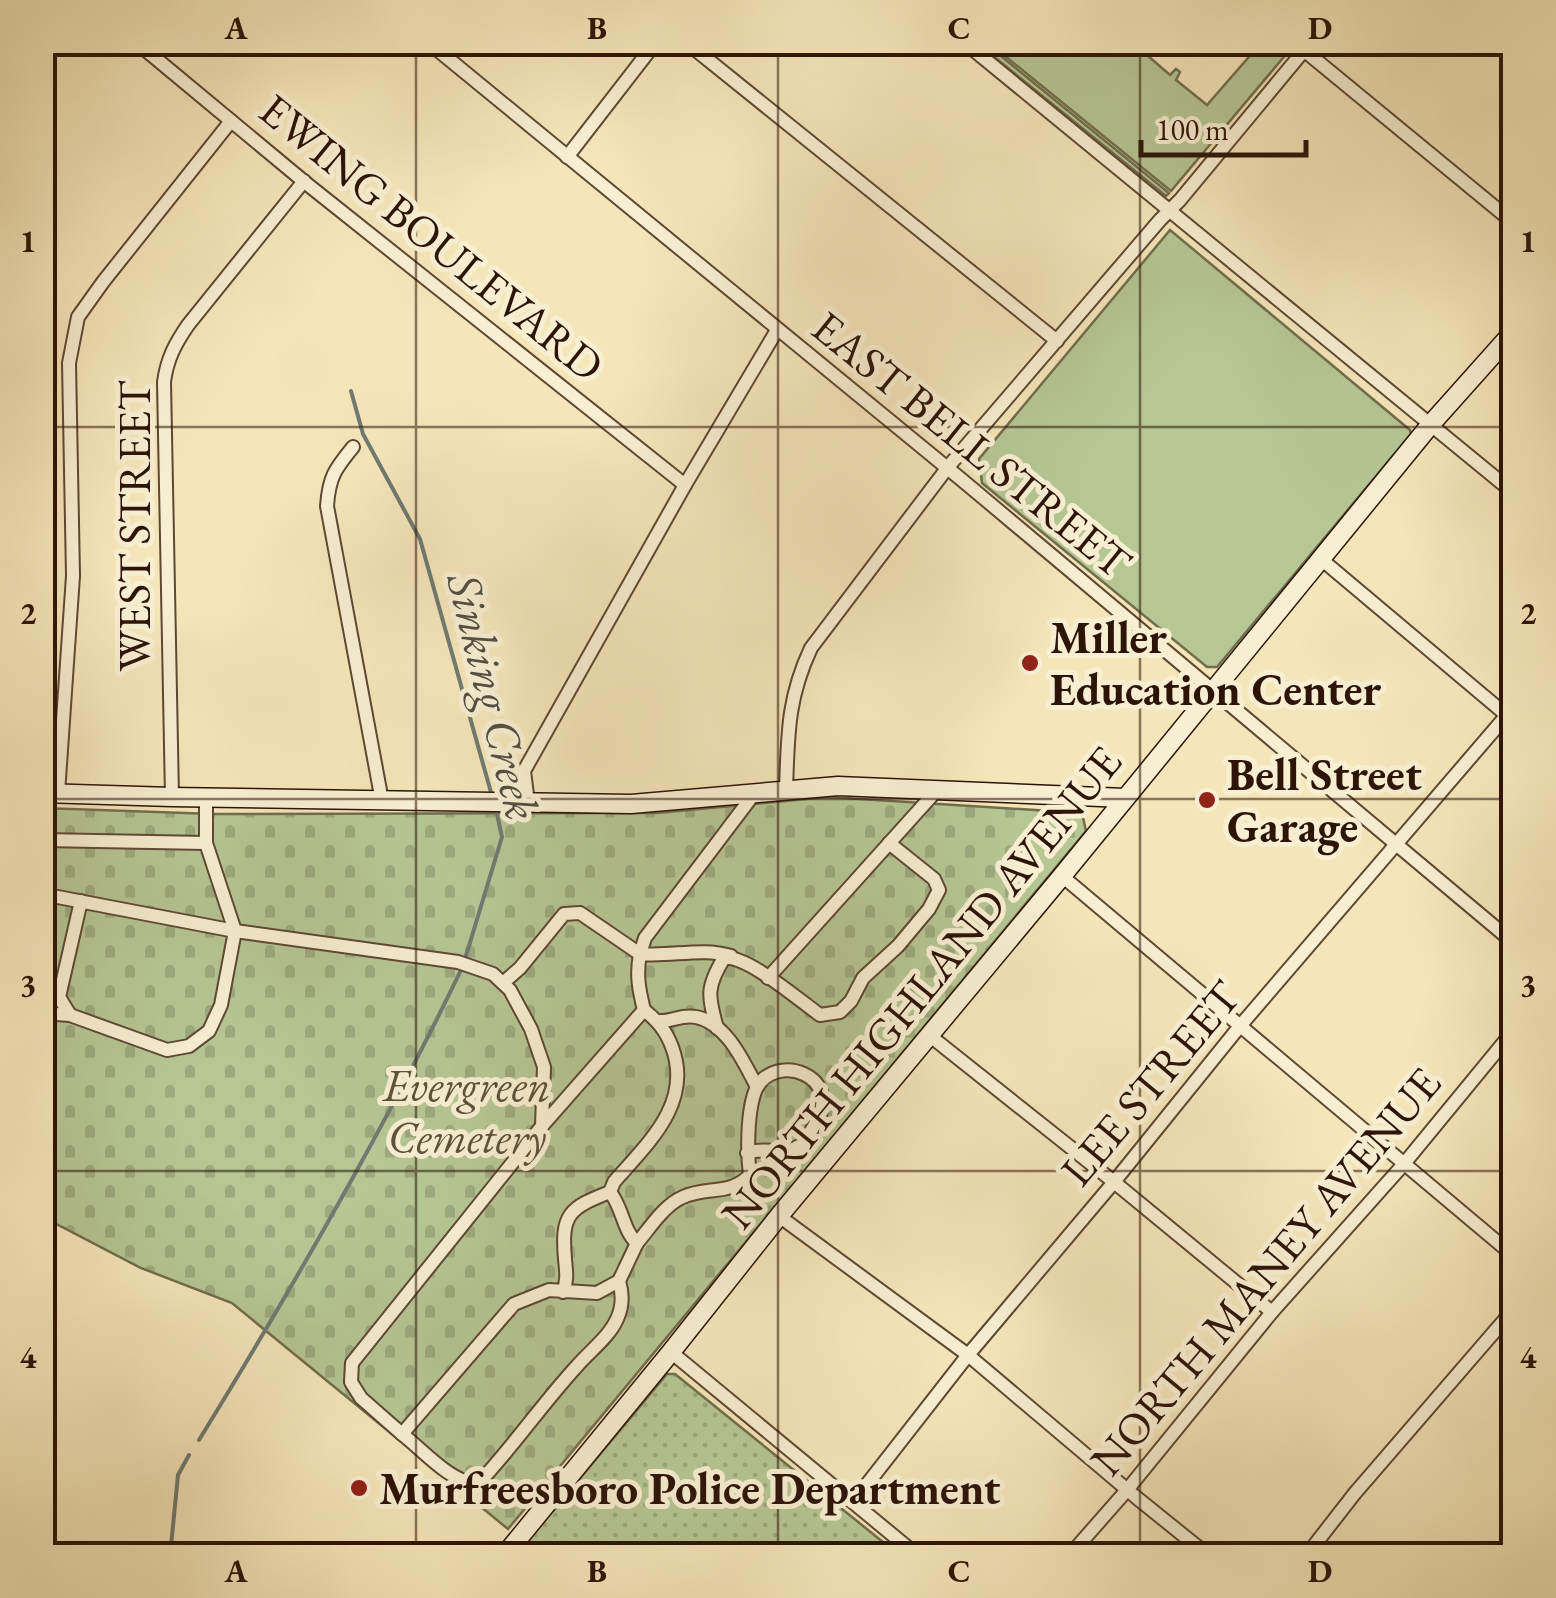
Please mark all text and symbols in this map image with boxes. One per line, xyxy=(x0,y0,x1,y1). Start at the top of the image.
text: A xyxy=(223,7,248,49)
text: B xyxy=(587,7,607,49)
text: C xyxy=(948,7,970,49)
text: D xyxy=(1308,7,1332,49)
street label: EWING BOULEVARD xyxy=(248,80,616,394)
scale bar xyxy=(1141,95,1306,157)
text: 100 m xyxy=(1156,110,1229,149)
text: 1 xyxy=(20,220,36,262)
text: 1 xyxy=(1520,220,1536,262)
street label: EAST BELL STREET xyxy=(801,297,1144,591)
street label: WEST STREET xyxy=(105,380,163,671)
water label: Sinking Creek xyxy=(433,565,555,826)
text: 2 xyxy=(20,592,37,634)
text: 2 xyxy=(1520,592,1537,634)
place label: Miller Education Center xyxy=(1050,608,1381,718)
marker: Miller Education Center xyxy=(1019,652,1041,674)
street label: NORTH HIGHLAND AVENUE xyxy=(708,734,1134,1240)
place label: Bell Street Garage xyxy=(1227,745,1422,856)
marker: Bell Street Garage xyxy=(1196,789,1218,811)
text: 3 xyxy=(20,964,36,1006)
text: 3 xyxy=(1520,964,1536,1006)
street label: LEE STREET xyxy=(1047,968,1253,1197)
street label: NORTH MANEY AVENUE xyxy=(1077,1055,1453,1487)
park label: Evergreen Cemetery xyxy=(382,1056,550,1166)
text: 4 xyxy=(20,1336,38,1378)
text: 4 xyxy=(1520,1336,1538,1378)
place label: Murfreesboro Police Department xyxy=(379,1459,1001,1517)
marker: Murfreesboro Police Department xyxy=(348,1477,370,1499)
text: A xyxy=(223,1550,248,1592)
text: B xyxy=(587,1550,607,1592)
text: C xyxy=(948,1550,970,1592)
text: D xyxy=(1308,1550,1332,1592)

